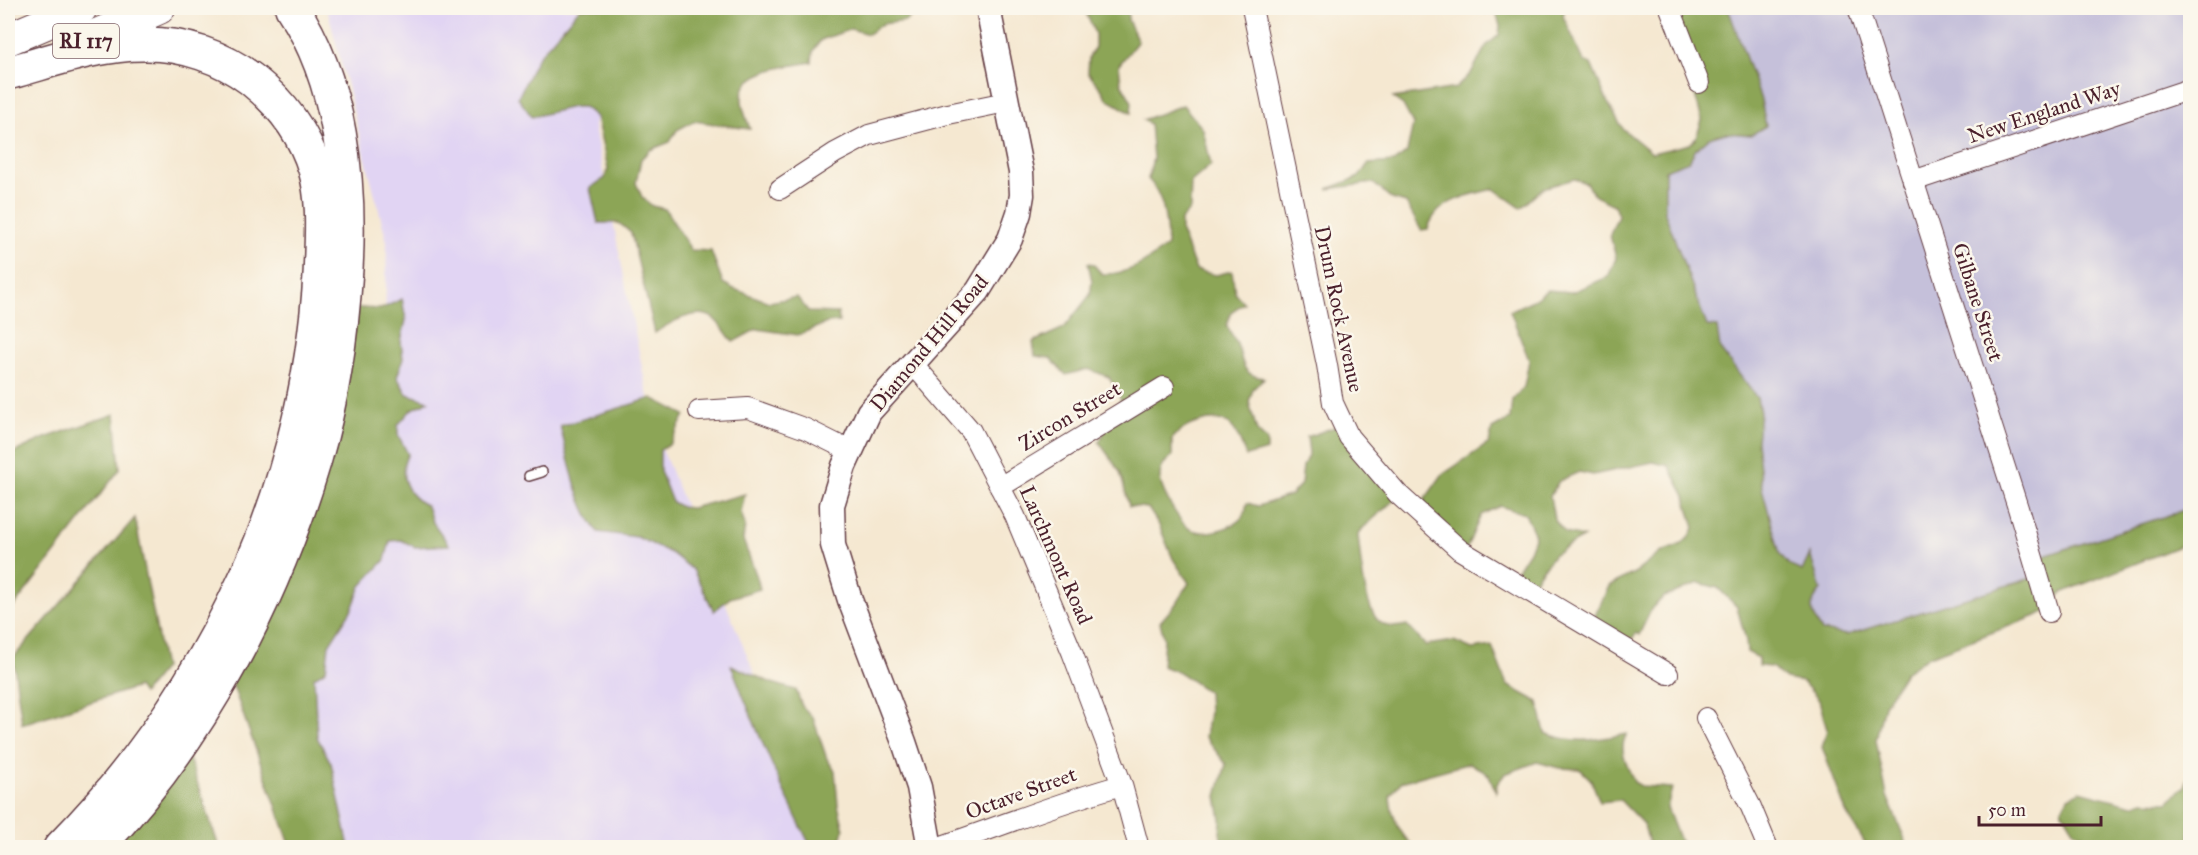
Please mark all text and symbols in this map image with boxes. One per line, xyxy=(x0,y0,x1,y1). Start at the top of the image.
road number: RI 117 xyxy=(53,24,119,58)
street label: New England Way xyxy=(1964,75,2125,149)
street label: Drum Rock Avenue xyxy=(1309,223,1369,395)
street label: Gilbane Street xyxy=(1947,240,2009,365)
street label: Diamond Hill Road xyxy=(864,269,994,417)
street label: Zircon Street xyxy=(1014,375,1126,457)
street label: Larchmont Road xyxy=(1014,482,1098,629)
street label: Octave Street xyxy=(962,761,1081,825)
scale bar xyxy=(1979,789,2100,827)
text: 50 m xyxy=(1988,799,2026,821)

